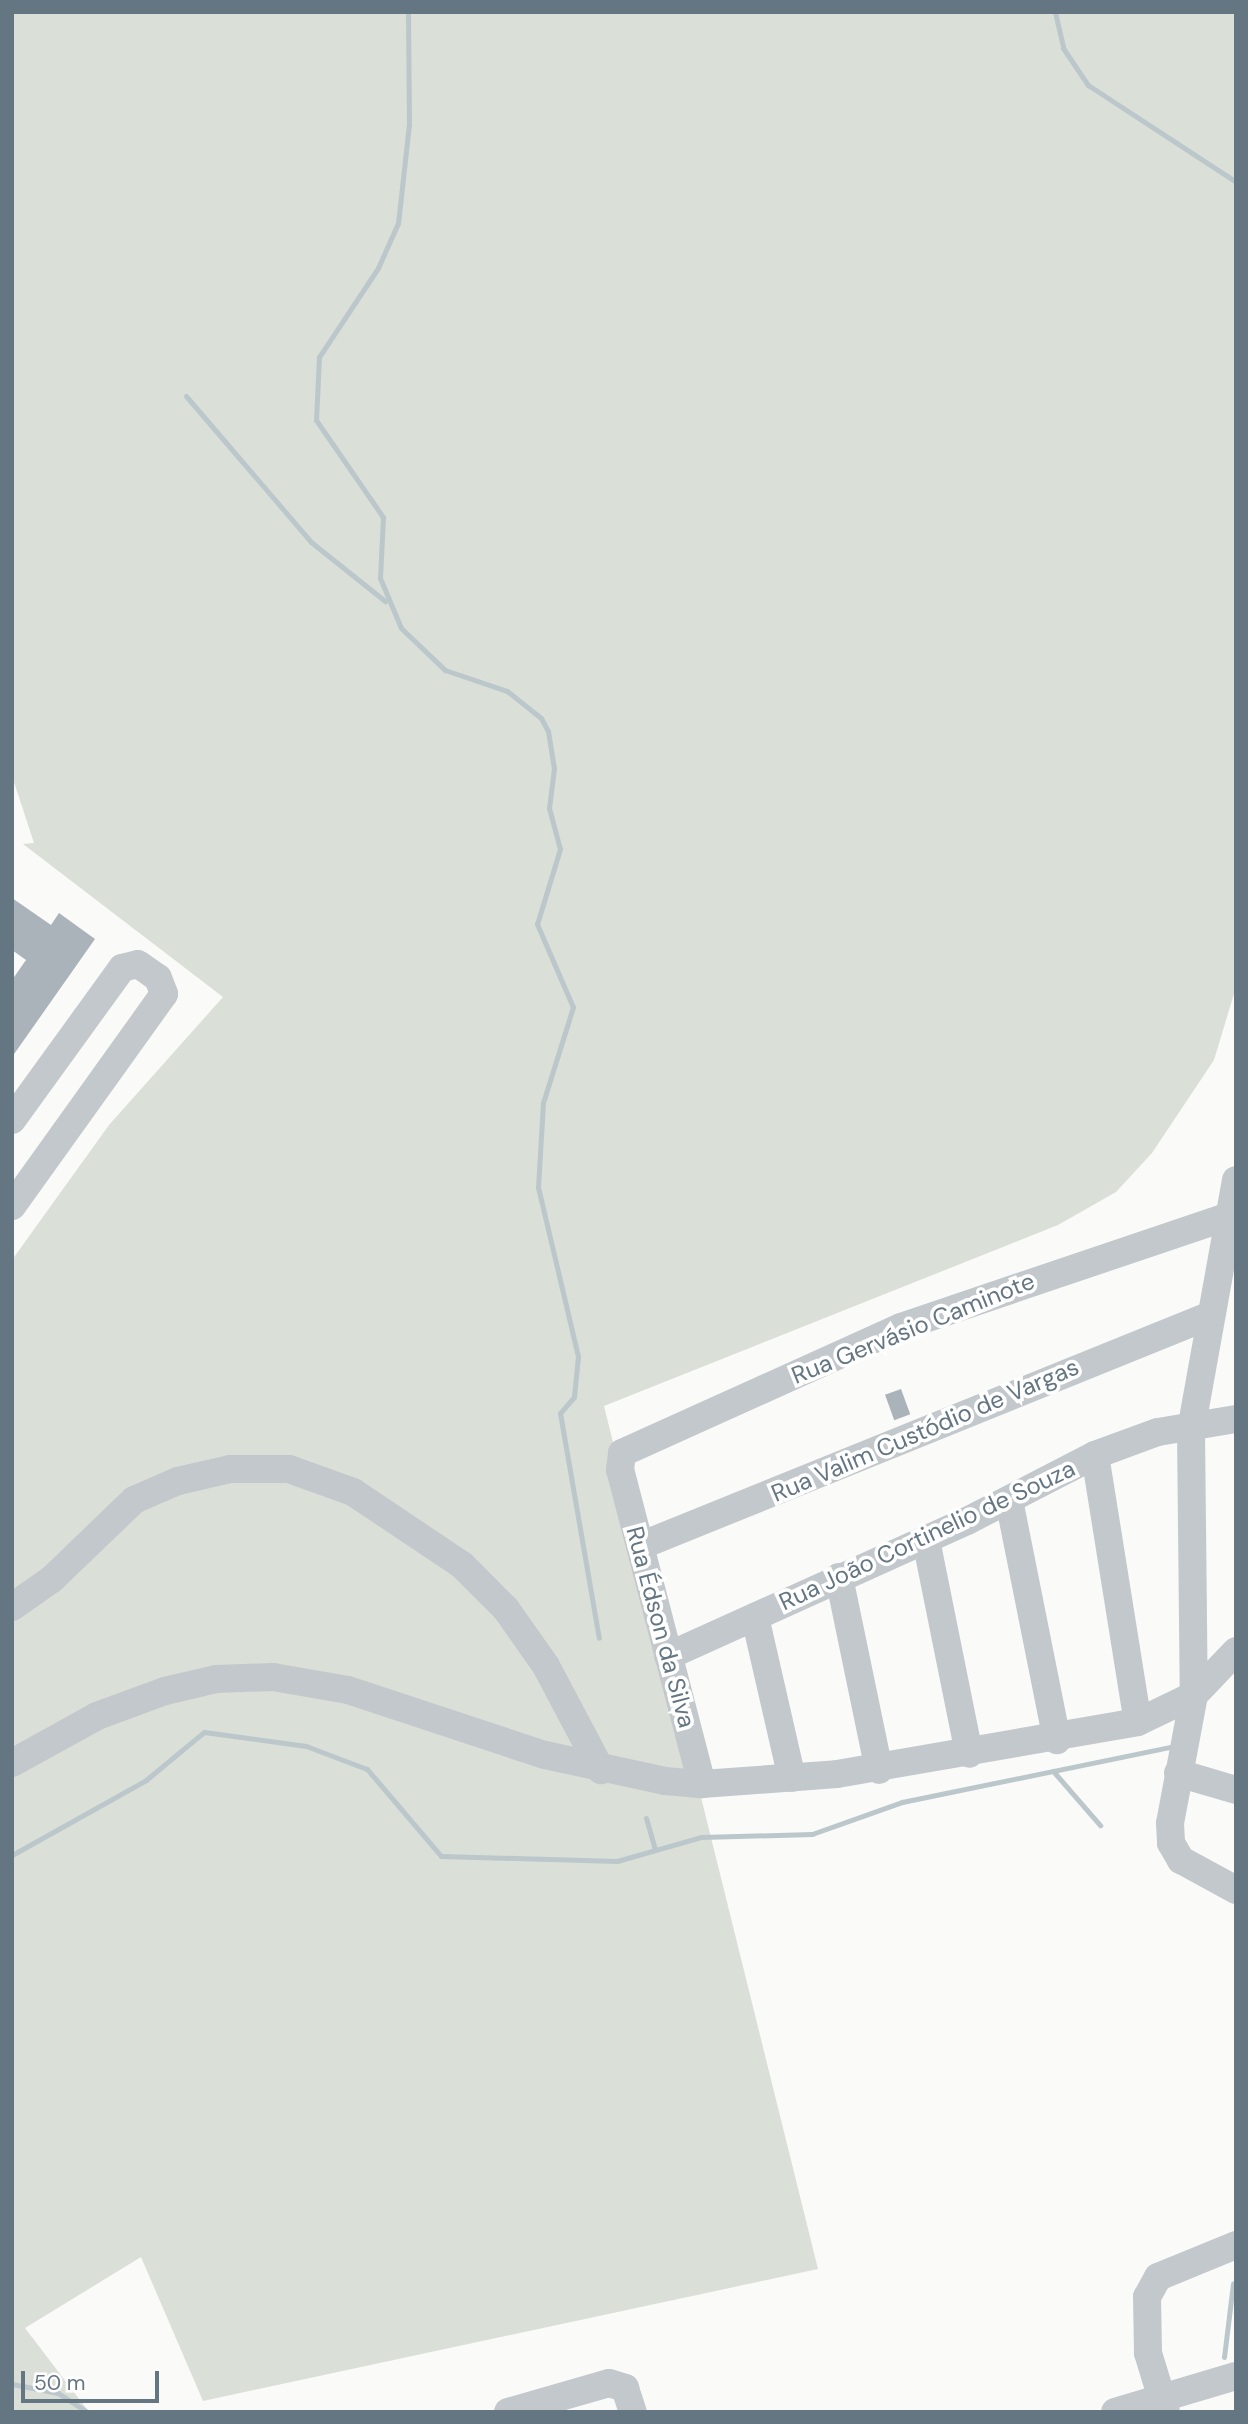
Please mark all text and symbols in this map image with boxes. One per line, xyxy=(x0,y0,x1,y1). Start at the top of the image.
street label: Rua Gervásio Caminote xyxy=(787,1266,1039,1390)
street label: Rua Valim Custódio de Vargas xyxy=(767,1352,1083,1508)
street label: Rua João Cortinelio de Souza xyxy=(775,1454,1079,1616)
street label: Rua Édson da Silva xyxy=(620,1523,702,1731)
scale bar xyxy=(24,2358,163,2402)
text: 50 m xyxy=(34,2369,85,2397)

